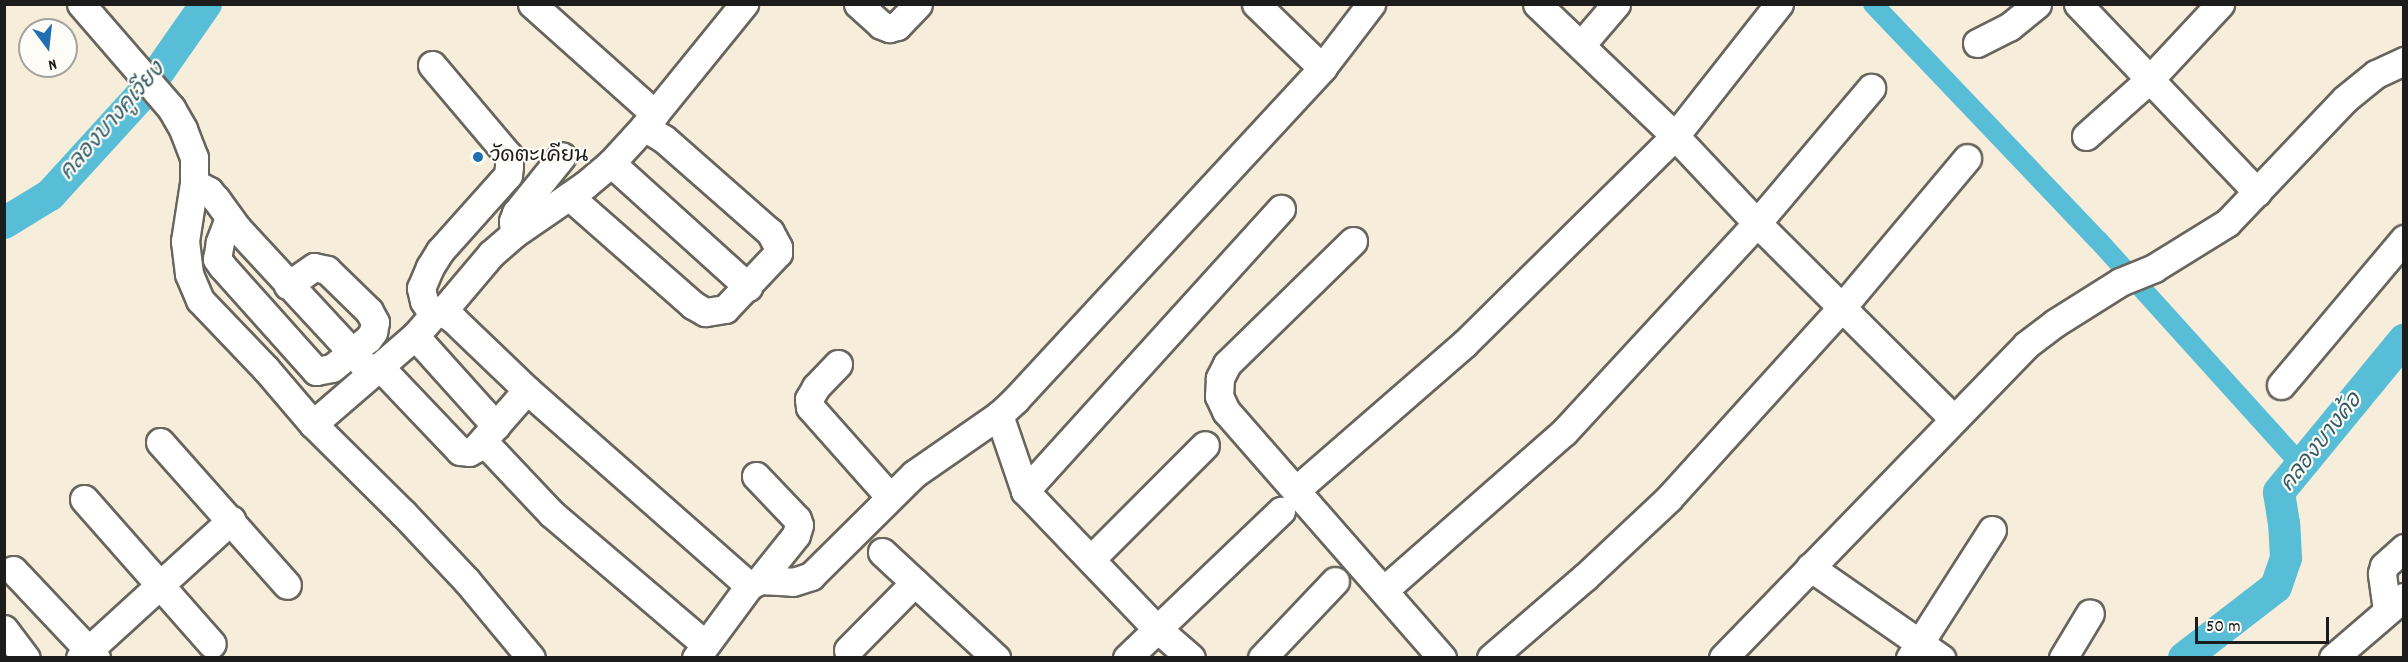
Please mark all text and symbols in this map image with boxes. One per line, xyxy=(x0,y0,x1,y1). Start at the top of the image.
north arrow xyxy=(18,18,78,78)
text: N xyxy=(45,52,59,76)
water label: คลองบางคูเวียง xyxy=(55,58,171,186)
place label: วัดตะเคียน xyxy=(490,144,588,170)
marker: วัดตะเคียน xyxy=(471,150,485,164)
water label: คลองบางค้อ xyxy=(2275,388,2369,498)
scale bar xyxy=(2198,605,2332,643)
text: 50 m xyxy=(2206,615,2241,640)

